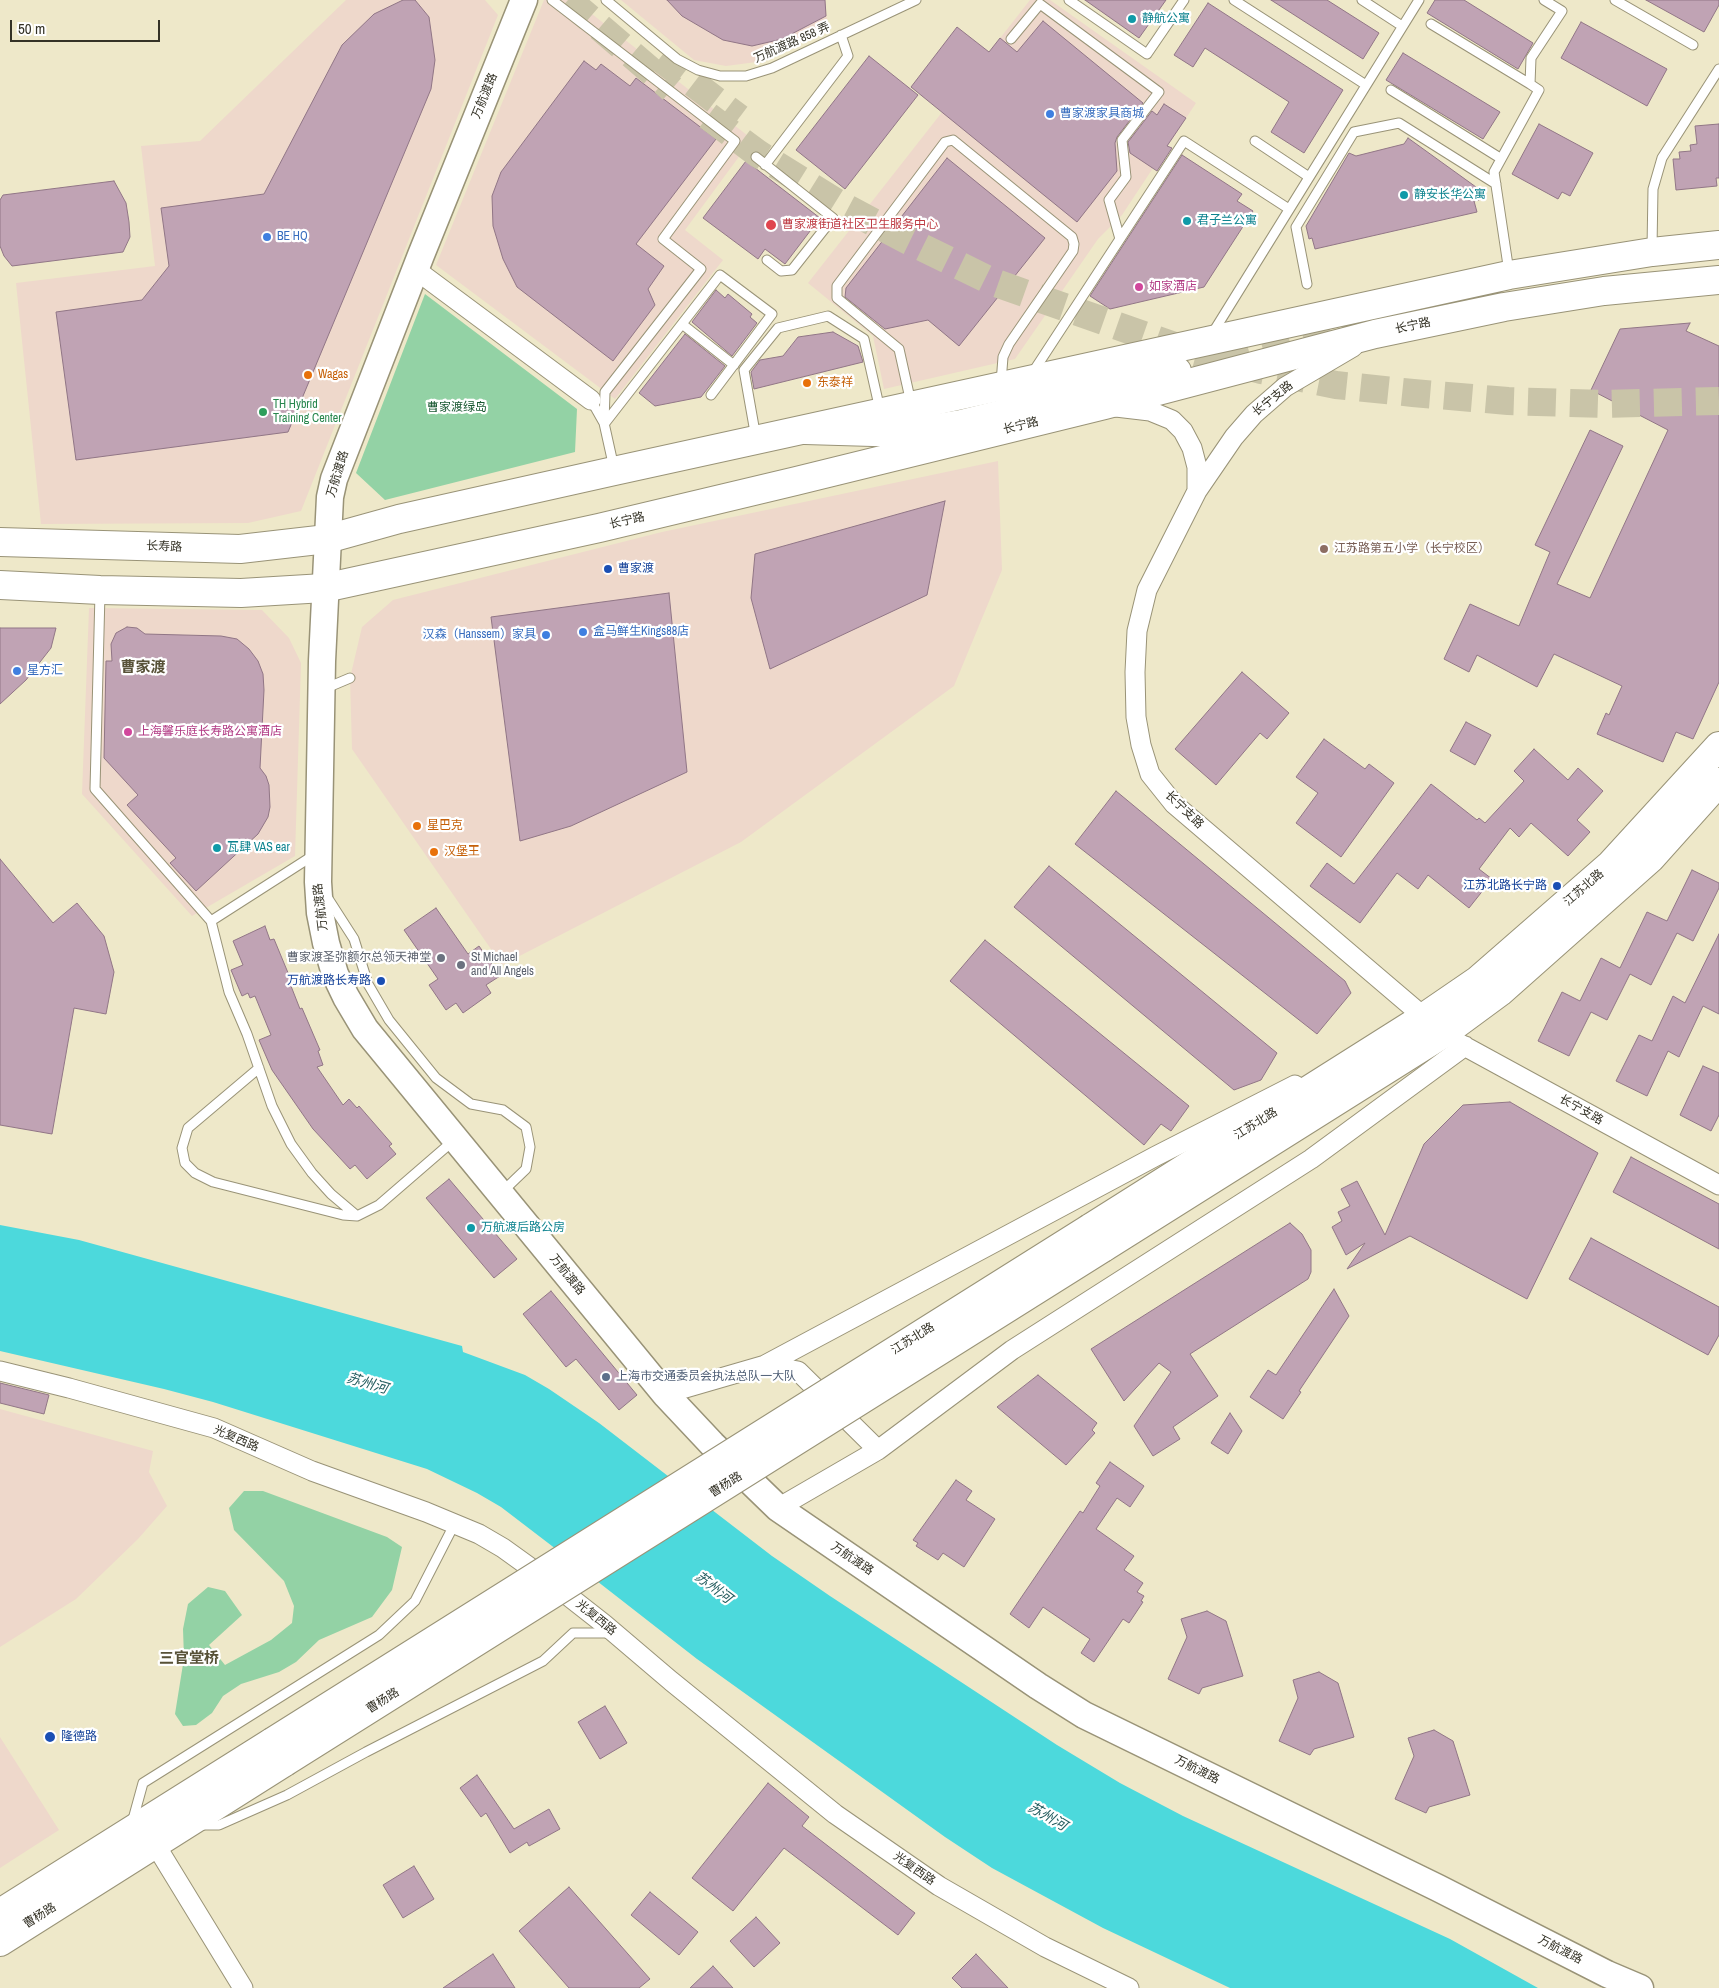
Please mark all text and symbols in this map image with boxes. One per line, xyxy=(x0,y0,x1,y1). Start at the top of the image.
scale bar xyxy=(12,10,162,42)
place label: 静航公寓 xyxy=(1142,12,1190,26)
marker: 静航公寓 xyxy=(1126,13,1138,25)
text: 50 m xyxy=(18,18,45,39)
street label: 万航渡路 858 弄 xyxy=(752,20,832,66)
street label: 万航渡路 xyxy=(469,71,501,121)
place label: 曹家渡家具商城 xyxy=(1060,107,1144,121)
marker: 曹家渡家具商城 xyxy=(1044,108,1056,120)
place label: 静安长华公寓 xyxy=(1414,188,1486,202)
marker: 静安长华公寓 xyxy=(1398,189,1410,201)
place label: 君子兰公寓 xyxy=(1197,214,1257,228)
marker: 君子兰公寓 xyxy=(1181,215,1193,227)
marker: 曹家渡街道社区卫生服务中心 xyxy=(764,218,778,232)
place label: 曹家渡街道社区卫生服务中心 xyxy=(782,218,938,232)
place label: BE HQ xyxy=(277,230,308,244)
marker: BE HQ xyxy=(261,231,273,243)
place label: 如家酒店 xyxy=(1149,280,1197,294)
marker: 如家酒店 xyxy=(1133,281,1145,293)
street label: 长宁路 xyxy=(1394,315,1432,337)
place label: Wagas xyxy=(318,368,348,382)
marker: Wagas xyxy=(302,369,314,381)
place label: 东泰祥 xyxy=(817,376,853,390)
marker: 东泰祥 xyxy=(801,377,813,389)
street label: 长宁支路 xyxy=(1250,378,1296,420)
place label: TH Hybrid Training Center xyxy=(273,398,342,426)
park label: 曹家渡绿岛 xyxy=(427,401,487,415)
marker: TH Hybrid Training Center xyxy=(257,406,269,418)
street label: 长宁路 xyxy=(1002,415,1040,437)
street label: 万航渡路 xyxy=(324,449,352,499)
street label: 长宁路 xyxy=(608,510,646,532)
street label: 长寿路 xyxy=(146,539,182,555)
place label: 江苏路第五小学（长宁校区） xyxy=(1334,542,1490,556)
marker: 江苏路第五小学（长宁校区） xyxy=(1318,543,1330,555)
place label: 曹家渡 xyxy=(618,562,654,576)
marker: 曹家渡 xyxy=(602,563,614,575)
place label: 盒马鲜生Kings88店 xyxy=(593,625,689,639)
marker: 盒马鲜生Kings88店 xyxy=(577,626,589,638)
place label: 汉森（Hanssem）家具 xyxy=(422,628,536,642)
marker: 汉森（Hanssem）家具 xyxy=(540,629,552,641)
district label: 曹家渡 xyxy=(121,659,165,677)
place label: 星方汇 xyxy=(27,664,63,678)
marker: 星方汇 xyxy=(11,665,23,677)
place label: 上海馨乐庭长寿路公寓酒店 xyxy=(138,725,282,739)
marker: 上海馨乐庭长寿路公寓酒店 xyxy=(122,726,134,738)
street label: 长宁支路 xyxy=(1162,788,1206,832)
place label: 星巴克 xyxy=(427,819,463,833)
marker: 星巴克 xyxy=(411,820,423,832)
place label: 瓦肆 VAS ear xyxy=(227,841,290,855)
marker: 瓦肆 VAS ear xyxy=(211,842,223,854)
place label: 汉堡王 xyxy=(444,845,480,859)
marker: 汉堡王 xyxy=(428,846,440,858)
street label: 江苏北路 xyxy=(1561,867,1607,909)
place label: 江苏北路长宁路 xyxy=(1463,879,1547,893)
marker: 江苏北路长宁路 xyxy=(1551,880,1563,892)
street label: 万航渡路 xyxy=(311,882,331,932)
place label: 曹家渡圣弥额尔总领天神堂 xyxy=(287,951,431,965)
place label: St Michael and All Angels xyxy=(471,951,534,979)
marker: 曹家渡圣弥额尔总领天神堂 xyxy=(435,952,447,964)
marker: St Michael and All Angels xyxy=(455,959,467,971)
place label: 万航渡路长寿路 xyxy=(287,974,371,988)
marker: 万航渡路长寿路 xyxy=(375,975,387,987)
street label: 长宁支路 xyxy=(1557,1092,1605,1128)
street label: 江苏北路 xyxy=(1232,1105,1280,1143)
place label: 万航渡后路公房 xyxy=(481,1221,565,1235)
marker: 万航渡后路公房 xyxy=(465,1222,477,1234)
street label: 万航渡路 xyxy=(546,1252,588,1298)
street label: 江苏北路 xyxy=(889,1320,937,1358)
water label: 苏州河 xyxy=(344,1370,390,1398)
place label: 上海市交通委员会执法总队一大队 xyxy=(616,1370,796,1384)
marker: 上海市交通委员会执法总队一大队 xyxy=(600,1371,612,1383)
street label: 光复西路 xyxy=(211,1423,261,1455)
street label: 曹杨路 xyxy=(707,1469,745,1501)
street label: 万航渡路 xyxy=(828,1540,876,1578)
water label: 苏州河 xyxy=(691,1569,735,1607)
street label: 光复西路 xyxy=(573,1597,619,1639)
district label: 三官堂桥 xyxy=(159,1650,219,1668)
street label: 曹杨路 xyxy=(364,1685,402,1717)
marker: 隆德路 xyxy=(43,1730,57,1744)
place label: 隆德路 xyxy=(61,1730,97,1744)
street label: 万航渡路 xyxy=(1172,1753,1222,1787)
water label: 苏州河 xyxy=(1025,1799,1069,1835)
street label: 光复西路 xyxy=(890,1849,938,1889)
street label: 曹杨路 xyxy=(21,1900,59,1932)
street label: 万航渡路 xyxy=(1535,1933,1585,1967)

